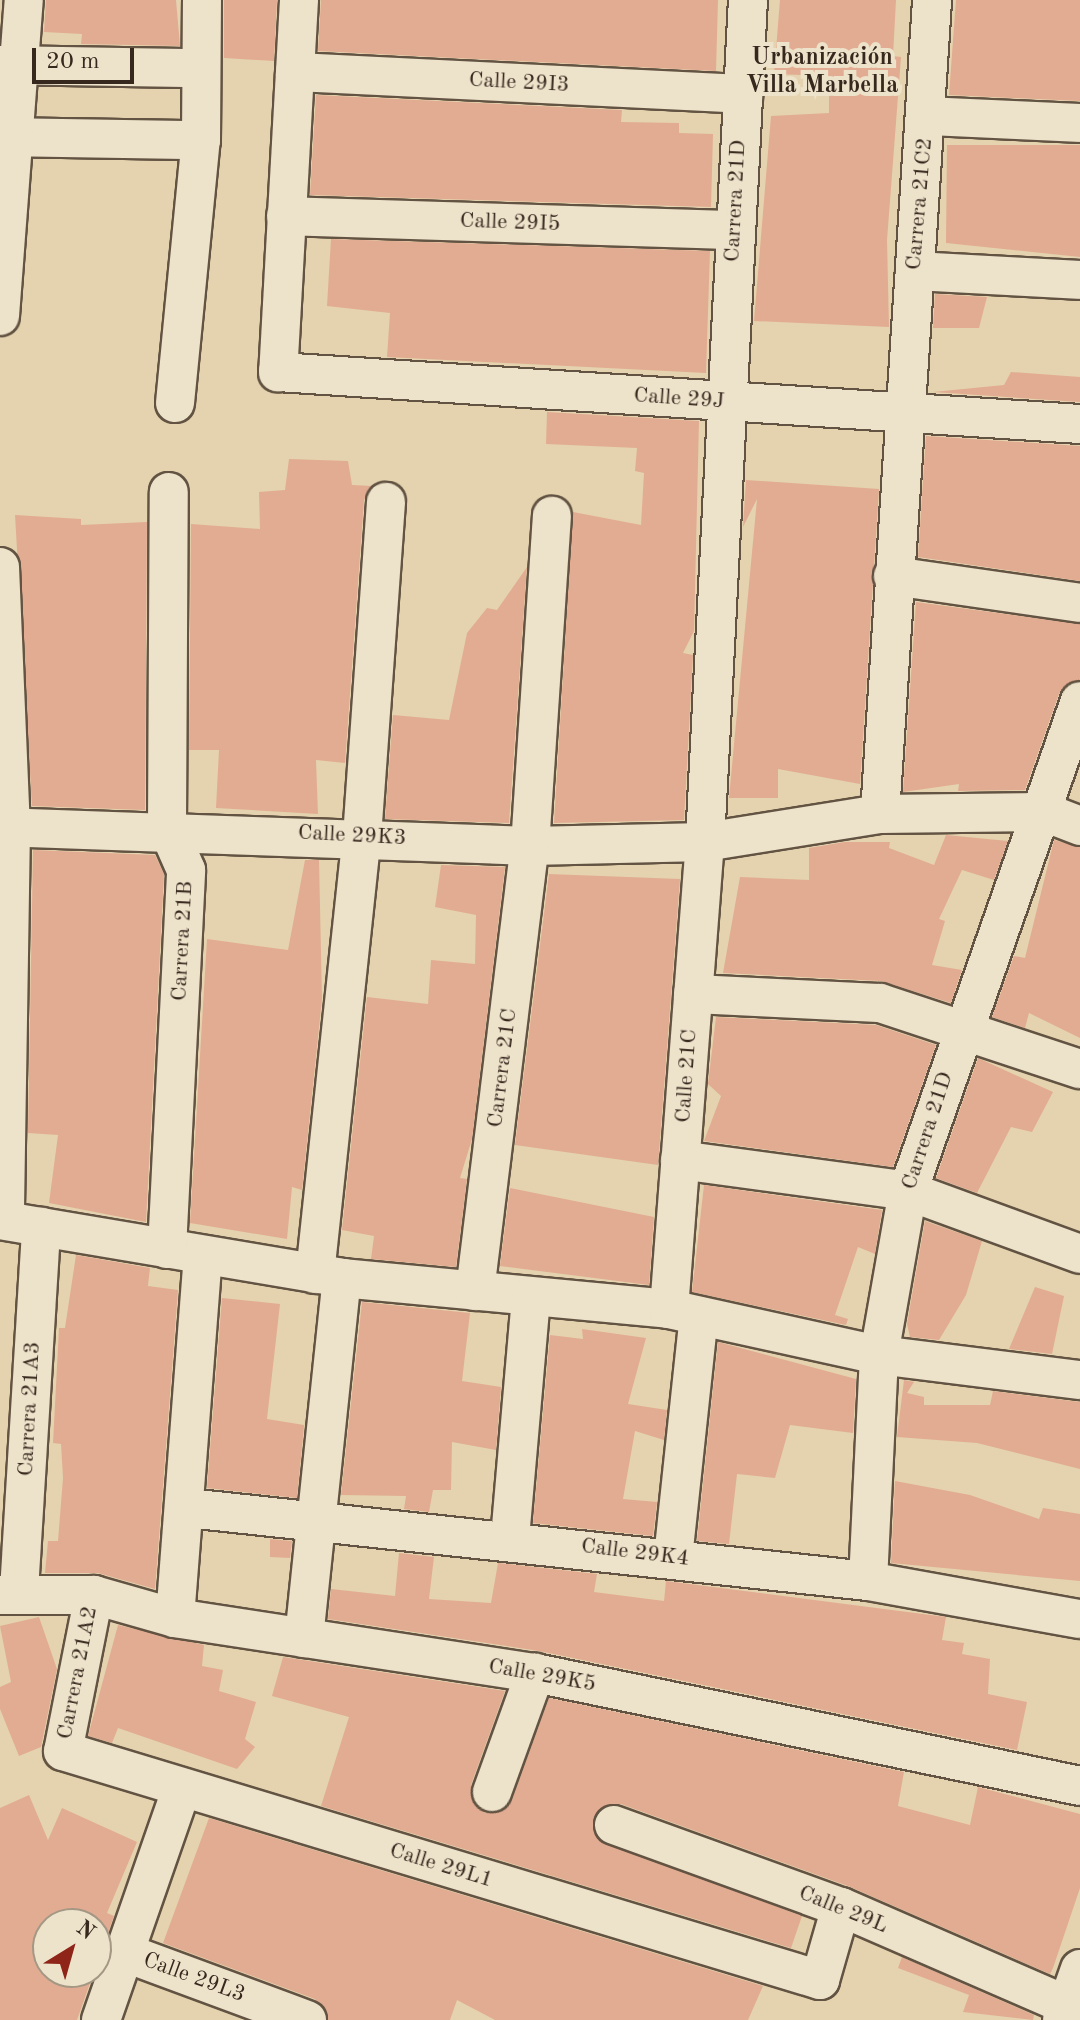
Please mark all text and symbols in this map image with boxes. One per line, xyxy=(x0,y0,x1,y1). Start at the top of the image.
scale bar xyxy=(36,32,138,82)
district label: Urbanización Villa Marbella xyxy=(746,45,898,101)
text: 20 m xyxy=(46,50,100,74)
street label: Calle 29I3 xyxy=(468,67,570,99)
street label: Carrera 21C2 xyxy=(901,137,939,271)
street label: Carrera 21D xyxy=(720,139,752,263)
street label: Calle 29I5 xyxy=(459,208,561,238)
street label: Calle 29J xyxy=(633,383,725,415)
street label: Calle 29K3 xyxy=(297,820,407,852)
street label: Carrera 21B xyxy=(167,880,199,1002)
street label: Carrera 21C xyxy=(483,1007,523,1129)
street label: Calle 21C xyxy=(671,1028,703,1124)
street label: Carrera 21D xyxy=(897,1069,959,1193)
street label: Carrera 21A3 xyxy=(13,1341,47,1477)
street label: Calle 29K4 xyxy=(579,1533,691,1573)
street label: Carrera 21A2 xyxy=(52,1604,104,1742)
street label: Calle 29K5 xyxy=(486,1654,598,1698)
street label: Calle 29L1 xyxy=(386,1838,496,1894)
street label: Calle 29L xyxy=(794,1880,892,1940)
north arrow xyxy=(32,1908,112,1988)
text: N xyxy=(72,1917,99,1944)
street label: Calle 29L3 xyxy=(139,1947,249,2009)

